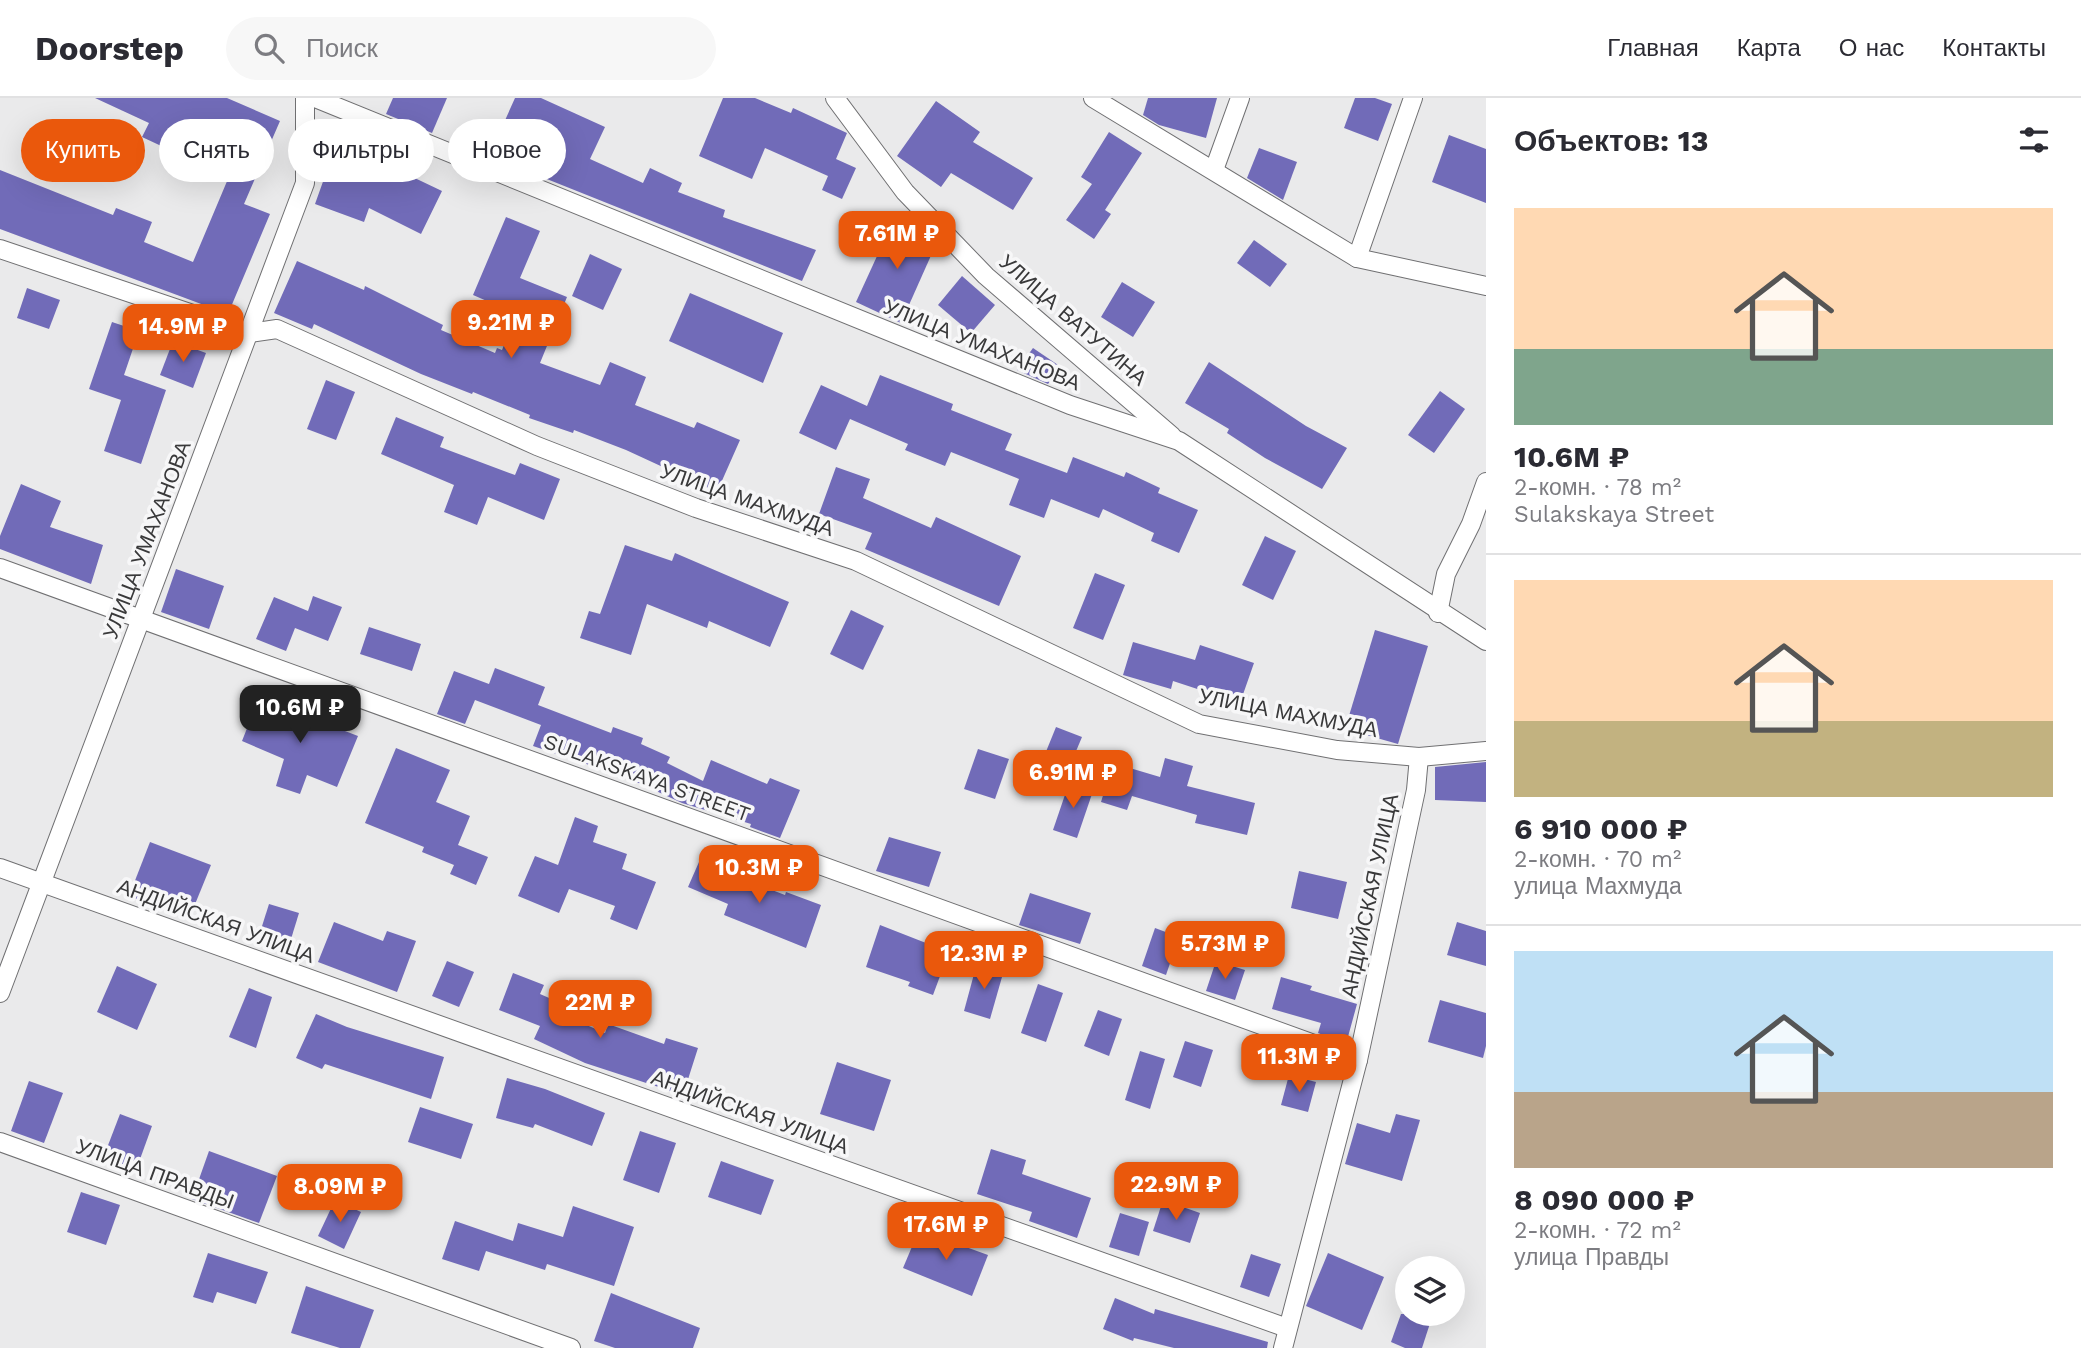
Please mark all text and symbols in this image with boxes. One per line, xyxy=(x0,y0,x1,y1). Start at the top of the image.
search box xyxy=(226,17,716,80)
text: Doorstep xyxy=(35,29,184,68)
icon: search xyxy=(250,29,288,67)
text: Поиск xyxy=(306,33,378,63)
text: Главная xyxy=(1607,34,1699,62)
text: Карта xyxy=(1737,34,1801,62)
text: О нас xyxy=(1839,34,1904,62)
text: Контакты xyxy=(1942,34,2046,62)
chip: Купить xyxy=(21,119,145,182)
chip: Снять xyxy=(159,119,274,182)
chip: Фильтры xyxy=(288,119,434,182)
chip: Новое xyxy=(448,119,566,182)
icon: filters xyxy=(2015,121,2053,159)
text: Объектов: 13 xyxy=(1514,123,1709,158)
pin: 7.61M ₽ xyxy=(832,212,962,271)
text: 7.61M ₽ xyxy=(855,220,939,247)
street label: УЛИЦА ВАТУТИНА xyxy=(994,249,1152,390)
icon: home xyxy=(1721,253,1847,379)
street label: УЛИЦА УМАХАНОВА xyxy=(880,294,1084,395)
pin: 9.21M ₽ xyxy=(446,300,576,360)
pin: 14.9M ₽ xyxy=(118,304,248,364)
text: 9.21M ₽ xyxy=(467,309,555,336)
text: 14.9M ₽ xyxy=(139,313,227,340)
street label: УЛИЦА УМАХАНОВА xyxy=(97,437,196,642)
text: 10.6M ₽ xyxy=(1514,439,1629,474)
street label: УЛИЦА МАХМУДА xyxy=(657,458,837,541)
text: 2-комн. · 78 m² xyxy=(1514,474,1681,501)
text: Sulakskaya Street xyxy=(1514,501,1714,528)
icon: home xyxy=(1721,625,1847,751)
street label: УЛИЦА МАХМУДА xyxy=(1196,683,1380,742)
pin: 10.6M ₽ xyxy=(235,686,365,745)
text: 10.6M ₽ xyxy=(256,694,344,721)
street label: SULAKSKAYA STREET xyxy=(541,729,754,827)
pin: 6.91M ₽ xyxy=(1008,750,1138,810)
text: 6.91M ₽ xyxy=(1029,759,1117,786)
street label: АНДИЙСКАЯ УЛИЦА xyxy=(1336,791,1403,1000)
text: 6 910 000 ₽ xyxy=(1514,811,1688,846)
pin: 10.3M ₽ xyxy=(694,846,824,905)
text: 2-комн. · 70 m² xyxy=(1514,846,1681,873)
text: 10.3M ₽ xyxy=(715,854,803,881)
street label: АНДИЙСКАЯ УЛИЦА xyxy=(114,873,318,968)
text: улица Махмуда xyxy=(1514,873,1682,900)
pin: 5.73M ₽ xyxy=(1160,922,1290,981)
text: 5.73M ₽ xyxy=(1181,930,1269,957)
pin: 12.3M ₽ xyxy=(919,932,1049,991)
text: 12.3M ₽ xyxy=(940,940,1028,967)
pin: 22M ₽ xyxy=(551,981,649,1040)
text: 22M ₽ xyxy=(565,989,635,1016)
icon: home xyxy=(1721,996,1847,1122)
pin: 11.3M ₽ xyxy=(1234,1034,1364,1094)
text: 11.3M ₽ xyxy=(1257,1043,1341,1070)
street label: АНДИЙСКАЯ УЛИЦА xyxy=(648,1064,852,1159)
street label: УЛИЦА ПРАВДЫ xyxy=(73,1133,238,1214)
pin: 22.9M ₽ xyxy=(1111,1162,1241,1222)
pin: 8.09M ₽ xyxy=(275,1164,405,1224)
text: 22.9M ₽ xyxy=(1130,1171,1222,1198)
text: 8.09M ₽ xyxy=(293,1173,387,1200)
text: 8 090 000 ₽ xyxy=(1514,1182,1694,1217)
pin: 17.6M ₽ xyxy=(881,1202,1011,1262)
text: 17.6M ₽ xyxy=(903,1211,989,1238)
text: 2-комн. · 72 m² xyxy=(1514,1217,1681,1244)
text: улица Правды xyxy=(1514,1244,1669,1271)
map controls xyxy=(1395,1256,1465,1326)
button: layers xyxy=(1395,1256,1465,1326)

